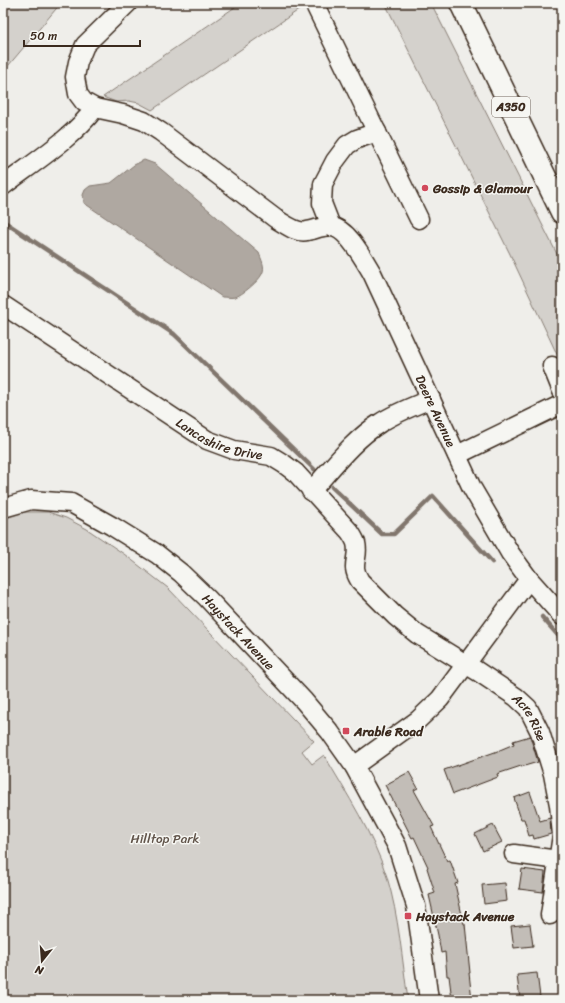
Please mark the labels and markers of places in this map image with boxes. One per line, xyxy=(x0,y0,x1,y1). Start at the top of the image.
place label: Gossip & Glamour xyxy=(432,177,534,200)
marker: Gossip & Glamour xyxy=(420,183,430,193)
place label: Arable Road xyxy=(353,720,424,743)
marker: Arable Road xyxy=(341,726,351,736)
place label: Haystack Avenue xyxy=(415,905,515,928)
marker: Haystack Avenue xyxy=(403,911,413,921)

